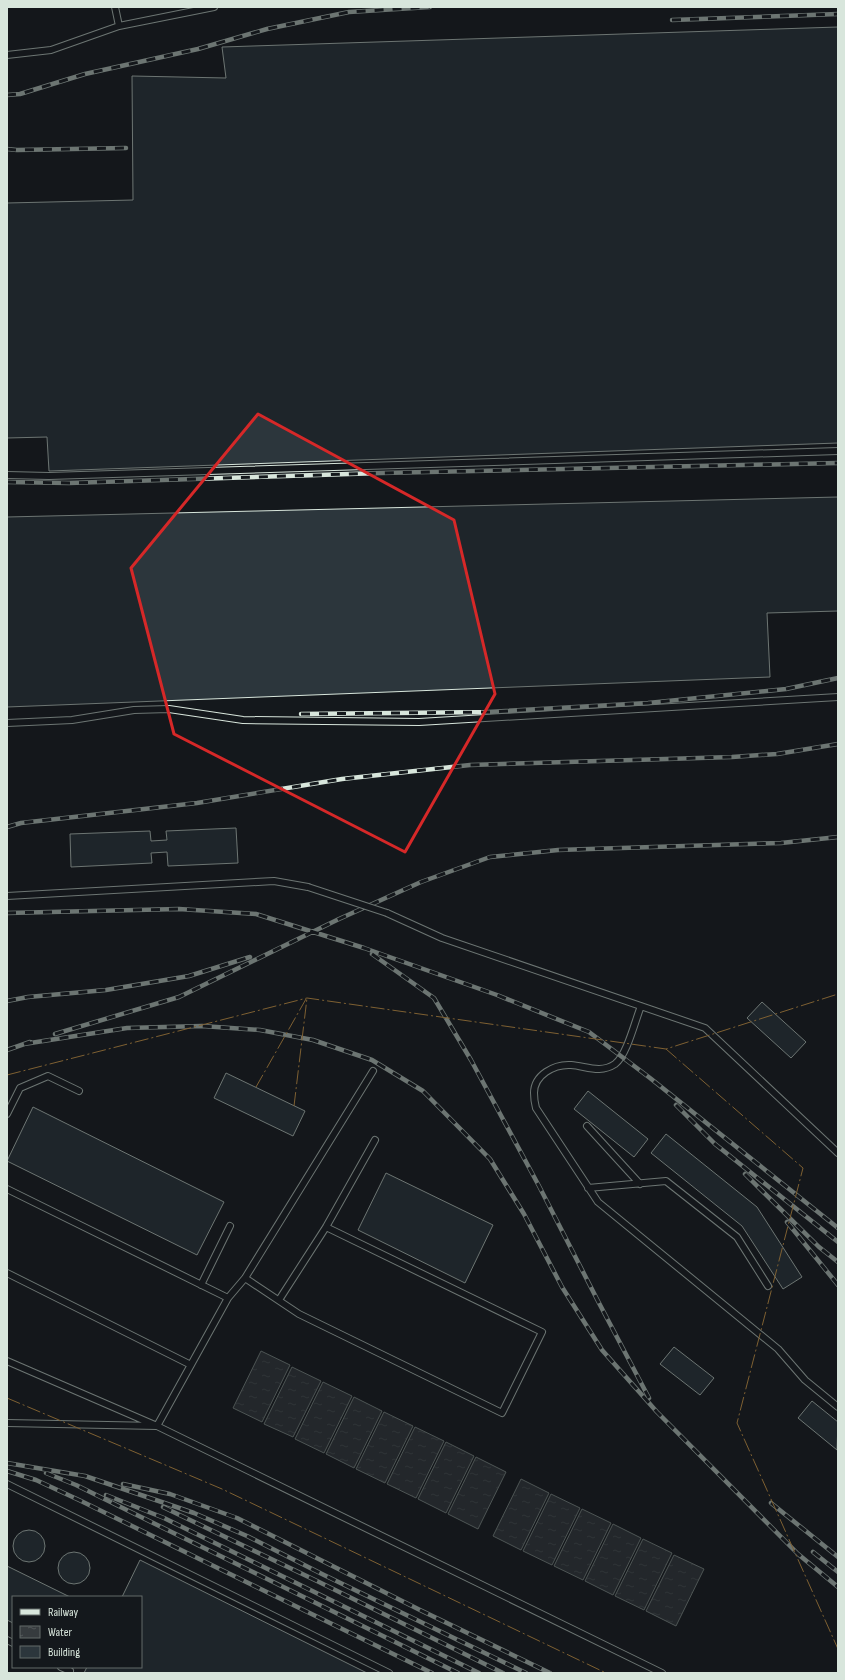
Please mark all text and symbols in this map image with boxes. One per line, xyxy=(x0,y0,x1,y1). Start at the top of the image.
legend xyxy=(12,1596,142,1668)
text: Railway xyxy=(48,1605,79,1620)
text: Water xyxy=(48,1625,72,1640)
text: Building xyxy=(48,1645,80,1660)

